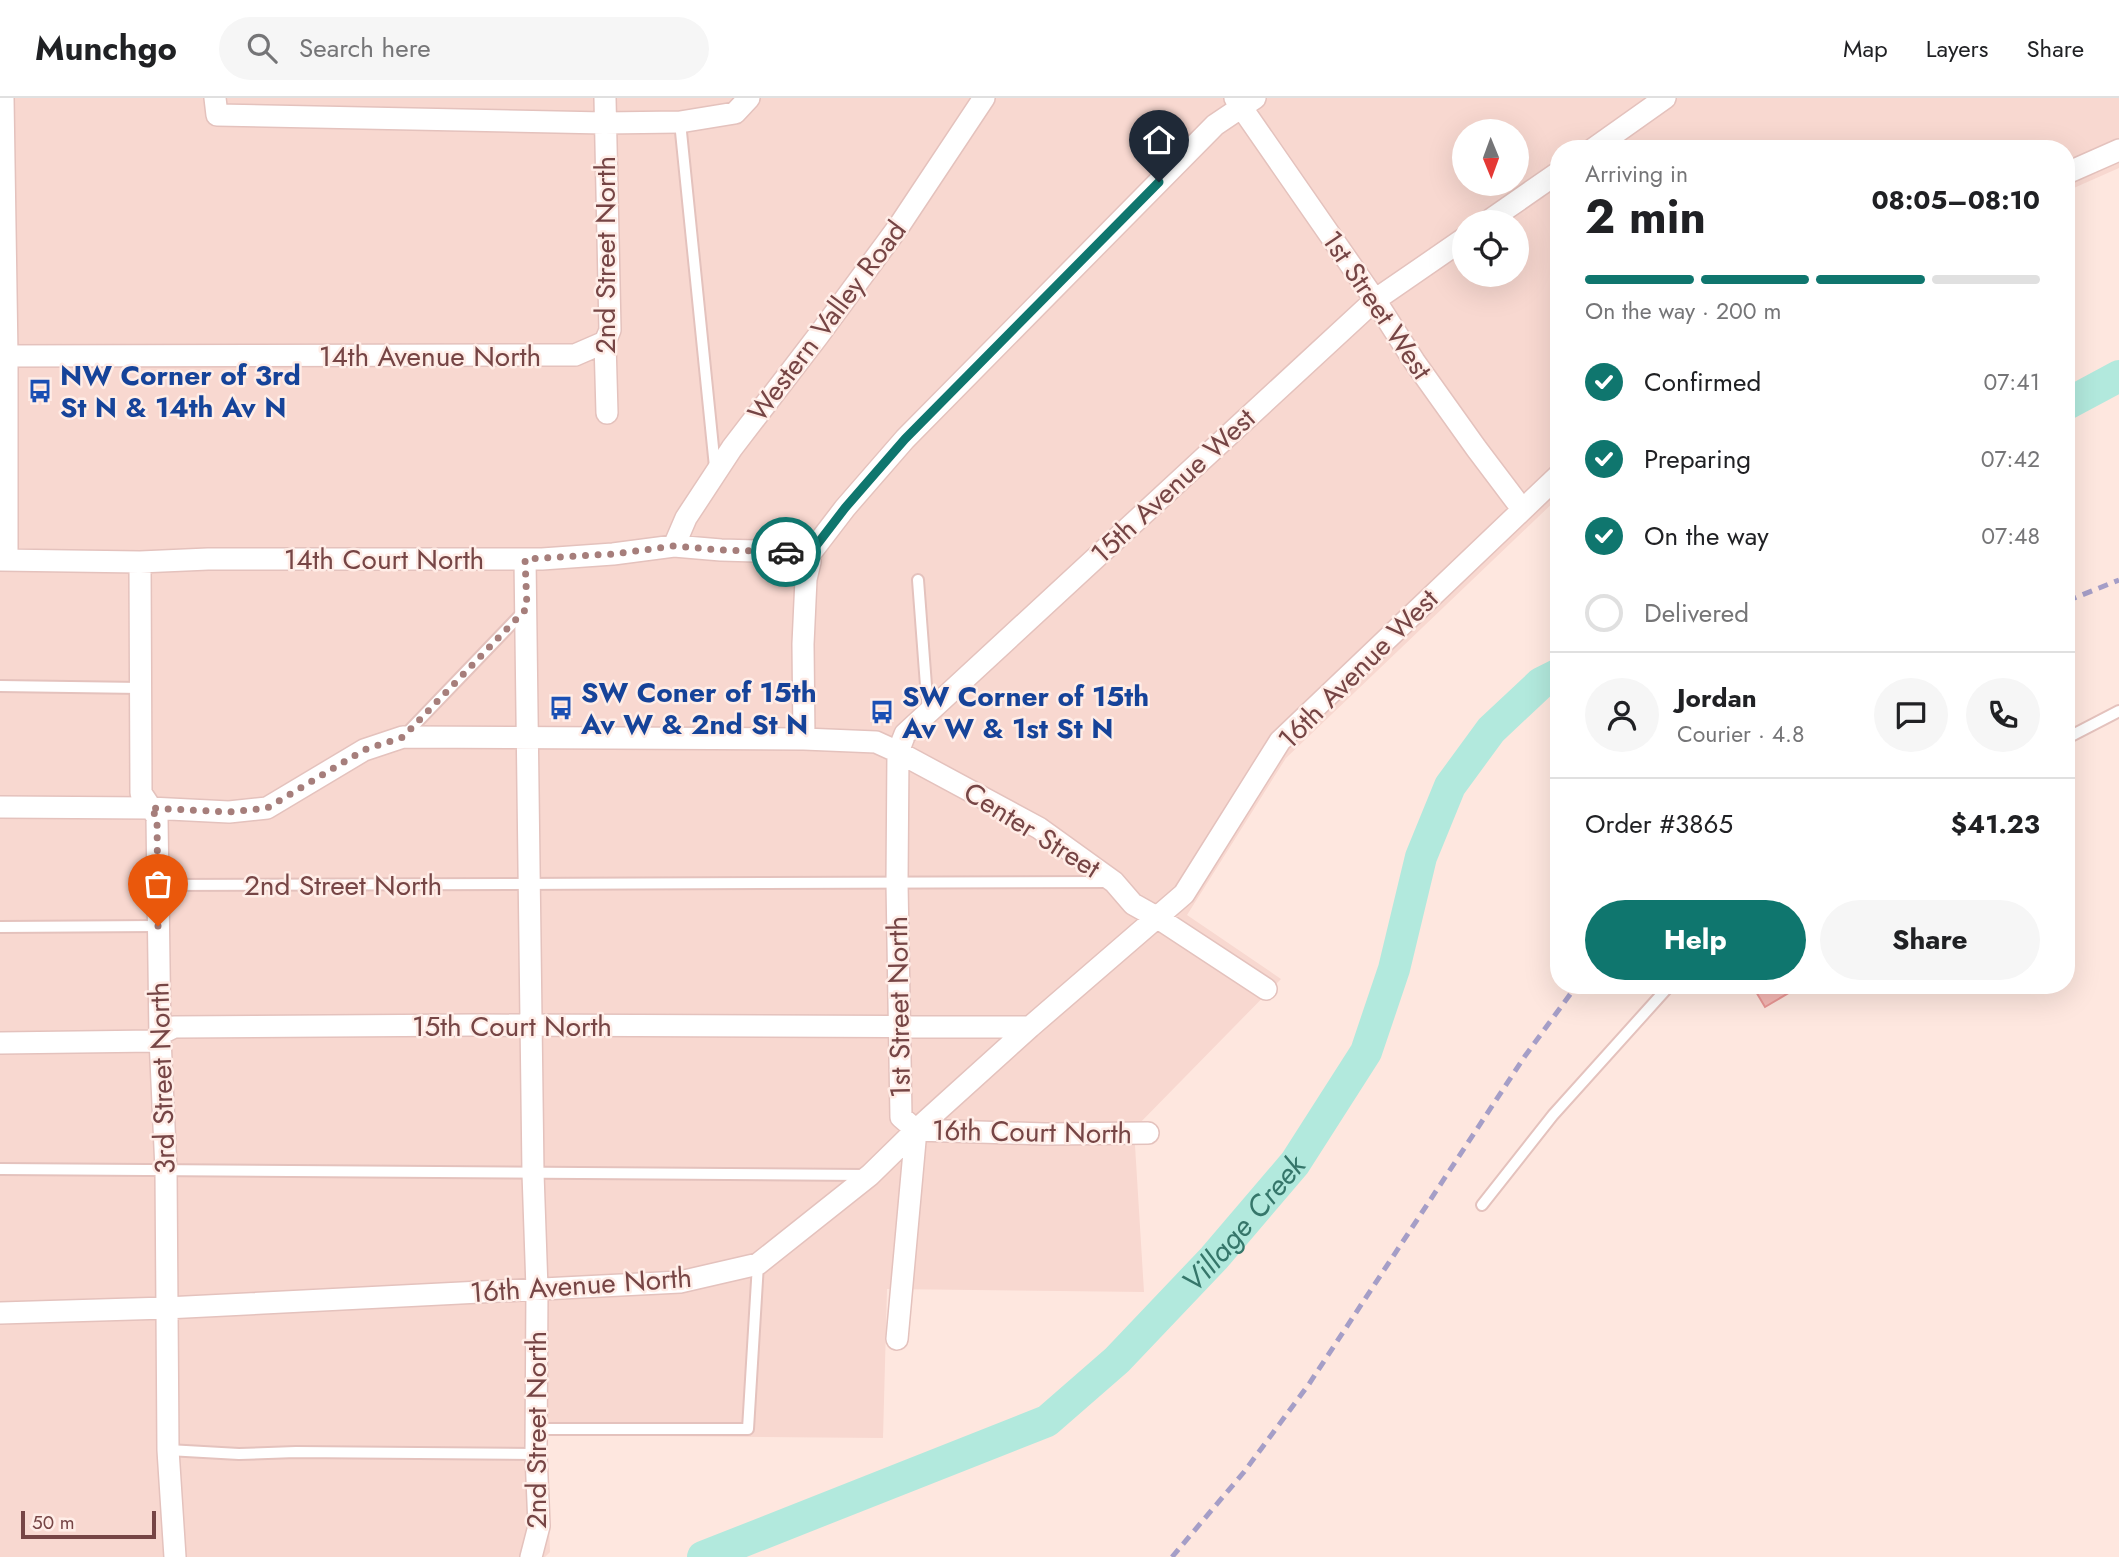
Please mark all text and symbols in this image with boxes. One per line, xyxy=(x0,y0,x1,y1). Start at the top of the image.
search box xyxy=(219,17,709,80)
text: Munchgo xyxy=(35,25,177,72)
icon: search xyxy=(243,29,281,67)
text: Search here xyxy=(299,29,431,67)
text: Map xyxy=(1843,31,1888,66)
text: Layers xyxy=(1926,31,1988,66)
text: Share xyxy=(2026,31,2084,66)
pin xyxy=(1129,110,1189,182)
north arrow xyxy=(1452,119,1530,196)
map controls xyxy=(1452,119,1529,287)
icon: home xyxy=(1140,121,1178,159)
street label: 2nd Street North xyxy=(585,156,626,354)
text: Arriving in xyxy=(1585,157,1688,191)
text: 08:05–08:10 xyxy=(1871,181,2040,219)
text: 2 min xyxy=(1585,184,1706,250)
button: locate xyxy=(1452,210,1529,287)
street label: Western Valley Road xyxy=(738,212,916,430)
street label: 1st Street West xyxy=(1312,222,1442,388)
text: On the way · 200 m xyxy=(1585,294,1781,328)
street label: 14th Avenue North xyxy=(319,336,541,377)
place label: NW Corner of 3rd St N & 14th Av N xyxy=(60,355,301,428)
icon: check xyxy=(1585,363,1623,401)
text: Confirmed xyxy=(1644,363,1761,401)
text: 07:41 xyxy=(1983,365,2040,399)
bus stop icon: NW Corner of 3rd St N & 14th Av N xyxy=(26,377,54,405)
street label: 15th Avenue West xyxy=(1082,399,1265,573)
icon: check xyxy=(1585,440,1623,478)
text: Preparing xyxy=(1644,440,1751,478)
text: 07:42 xyxy=(1981,442,2040,476)
courier xyxy=(751,517,821,587)
icon: check xyxy=(1585,517,1623,555)
text: On the way xyxy=(1644,517,1769,555)
text: 07:48 xyxy=(1981,519,2040,553)
icon: car xyxy=(767,533,805,571)
street label: 14th Court North xyxy=(284,539,484,580)
street label: 16th Avenue West xyxy=(1269,579,1448,758)
text: Delivered xyxy=(1644,594,1749,632)
place label: SW Coner of 15th Av W & 2nd St N xyxy=(580,672,817,745)
place label: SW Corner of 15th Av W & 1st St N xyxy=(901,676,1149,749)
button: person xyxy=(1585,678,1659,752)
button: chat xyxy=(1874,678,1948,752)
button: phone xyxy=(1966,678,2040,752)
text: Jordan xyxy=(1677,679,1757,717)
bus stop icon: SW Coner of 15th Av W & 2nd St N xyxy=(547,694,575,722)
bus stop icon: SW Corner of 15th Av W & 1st St N xyxy=(868,698,896,726)
text: Courier · 4.8 xyxy=(1677,717,1805,751)
street label: Center Street xyxy=(956,772,1109,888)
text: Order #3865 xyxy=(1585,805,1733,843)
text: $41.23 xyxy=(1951,805,2040,843)
pin xyxy=(128,854,188,926)
icon: bag xyxy=(139,865,177,903)
street label: 2nd Street North xyxy=(244,865,442,906)
button: Help xyxy=(1585,900,1806,980)
button: Share xyxy=(1820,900,2040,980)
street label: 1st Street North xyxy=(877,916,921,1098)
street label: 3rd Street North xyxy=(138,981,186,1175)
street label: 15th Court North xyxy=(412,1006,612,1047)
street label: 16th Court North xyxy=(931,1110,1133,1154)
water label: Village Creek xyxy=(1171,1144,1316,1301)
street label: 16th Avenue North xyxy=(469,1257,693,1313)
street label: 2nd Street North xyxy=(516,1331,557,1529)
scale bar xyxy=(21,1508,156,1540)
text: 50 m xyxy=(32,1509,75,1536)

